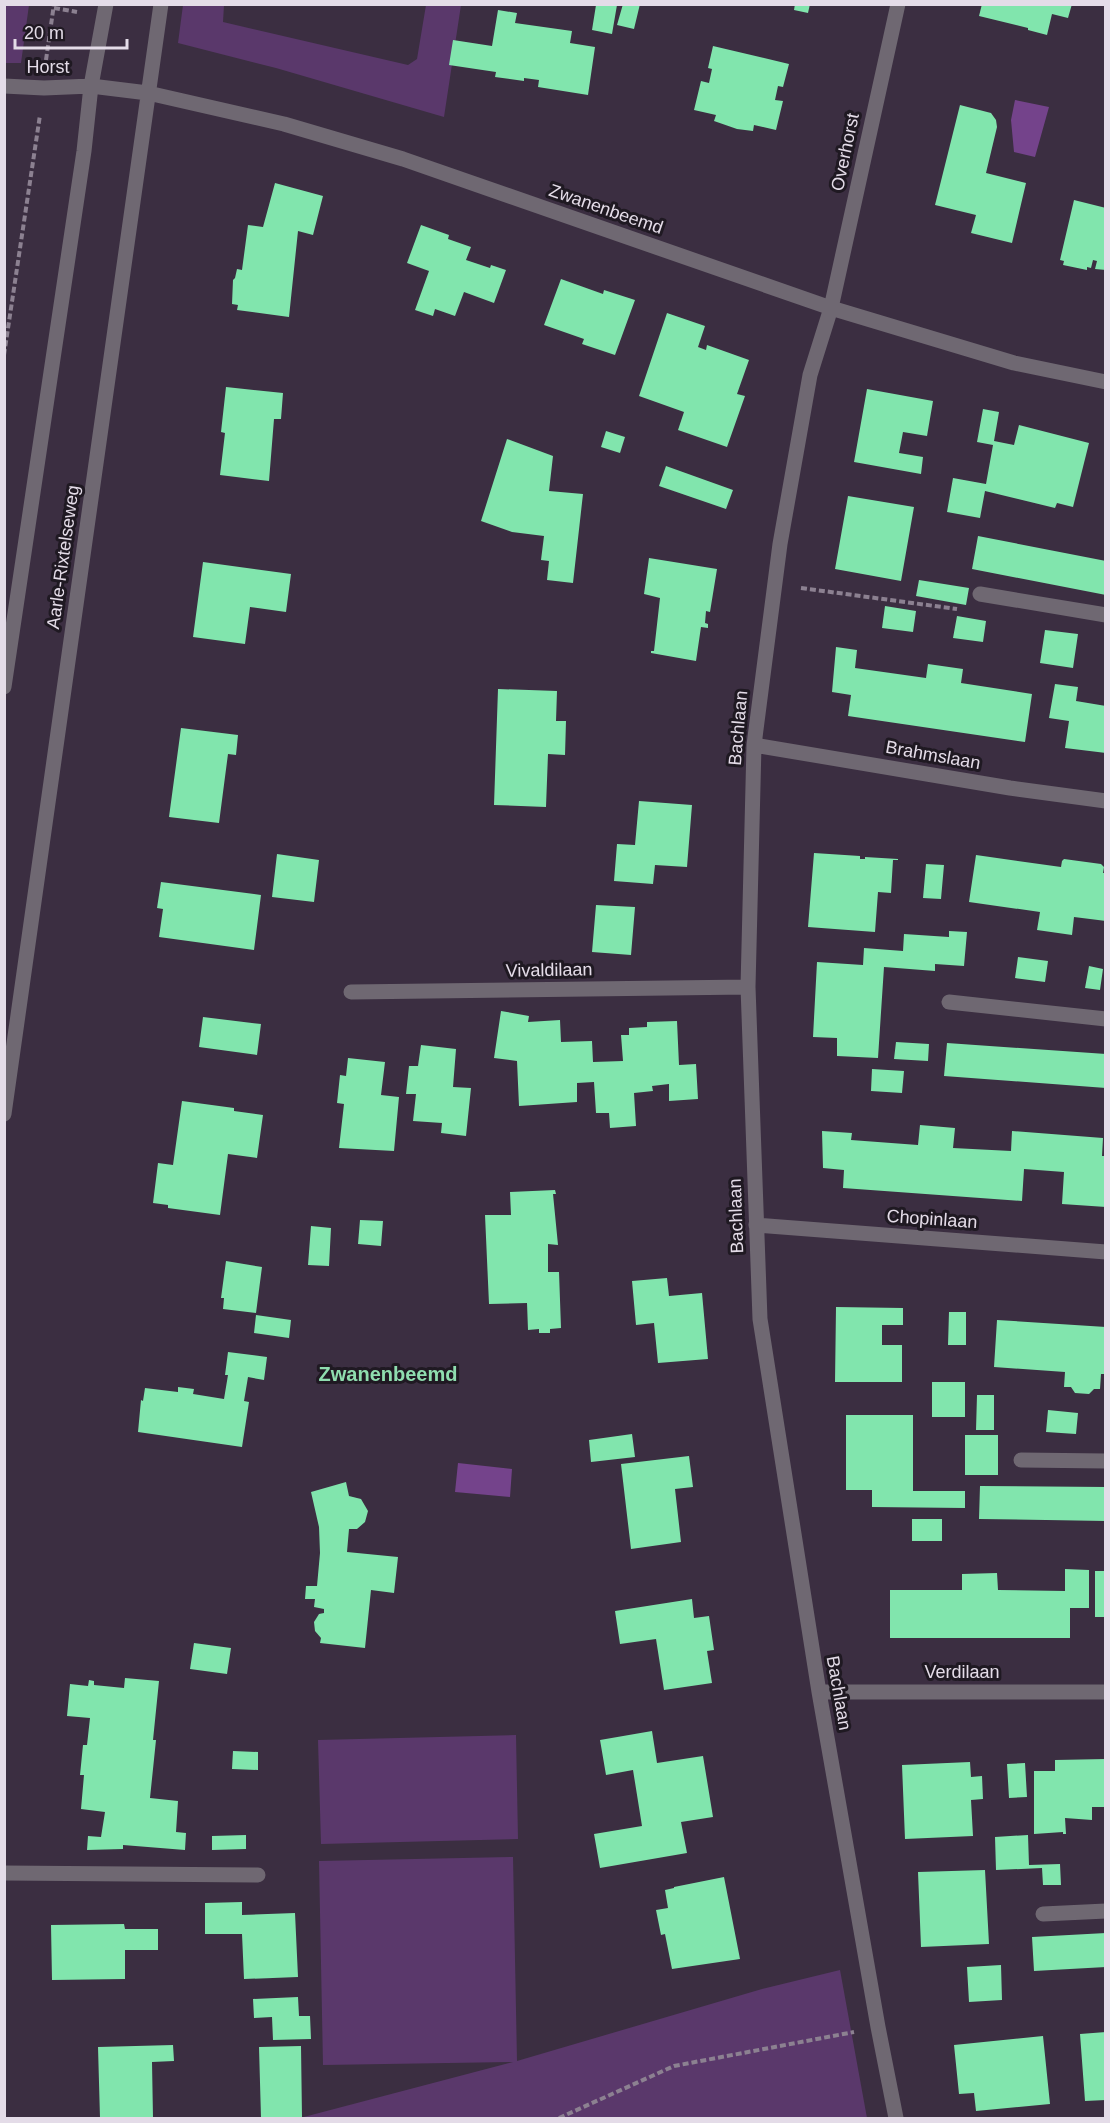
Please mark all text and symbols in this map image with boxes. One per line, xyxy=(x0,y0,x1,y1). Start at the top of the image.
scale bar xyxy=(15,12,128,50)
text: 20 m xyxy=(24,23,64,43)
street label: Horst xyxy=(26,57,70,77)
street label: Overhorst xyxy=(827,111,863,193)
street label: Zwanenbeemd xyxy=(546,180,666,238)
street label: Aarle-Rixtelseweg xyxy=(43,484,83,630)
street label: Bachlaan xyxy=(725,690,751,766)
street label: Brahmslaan xyxy=(884,737,982,773)
street label: Vivaldilaan xyxy=(505,959,593,981)
street label: Bachlaan xyxy=(725,1178,747,1254)
street label: Chopinlaan xyxy=(886,1206,978,1232)
district label: Zwanenbeemd xyxy=(319,1363,457,1385)
street label: Bachlaan xyxy=(823,1654,855,1732)
street label: Verdilaan xyxy=(924,1662,1000,1682)

